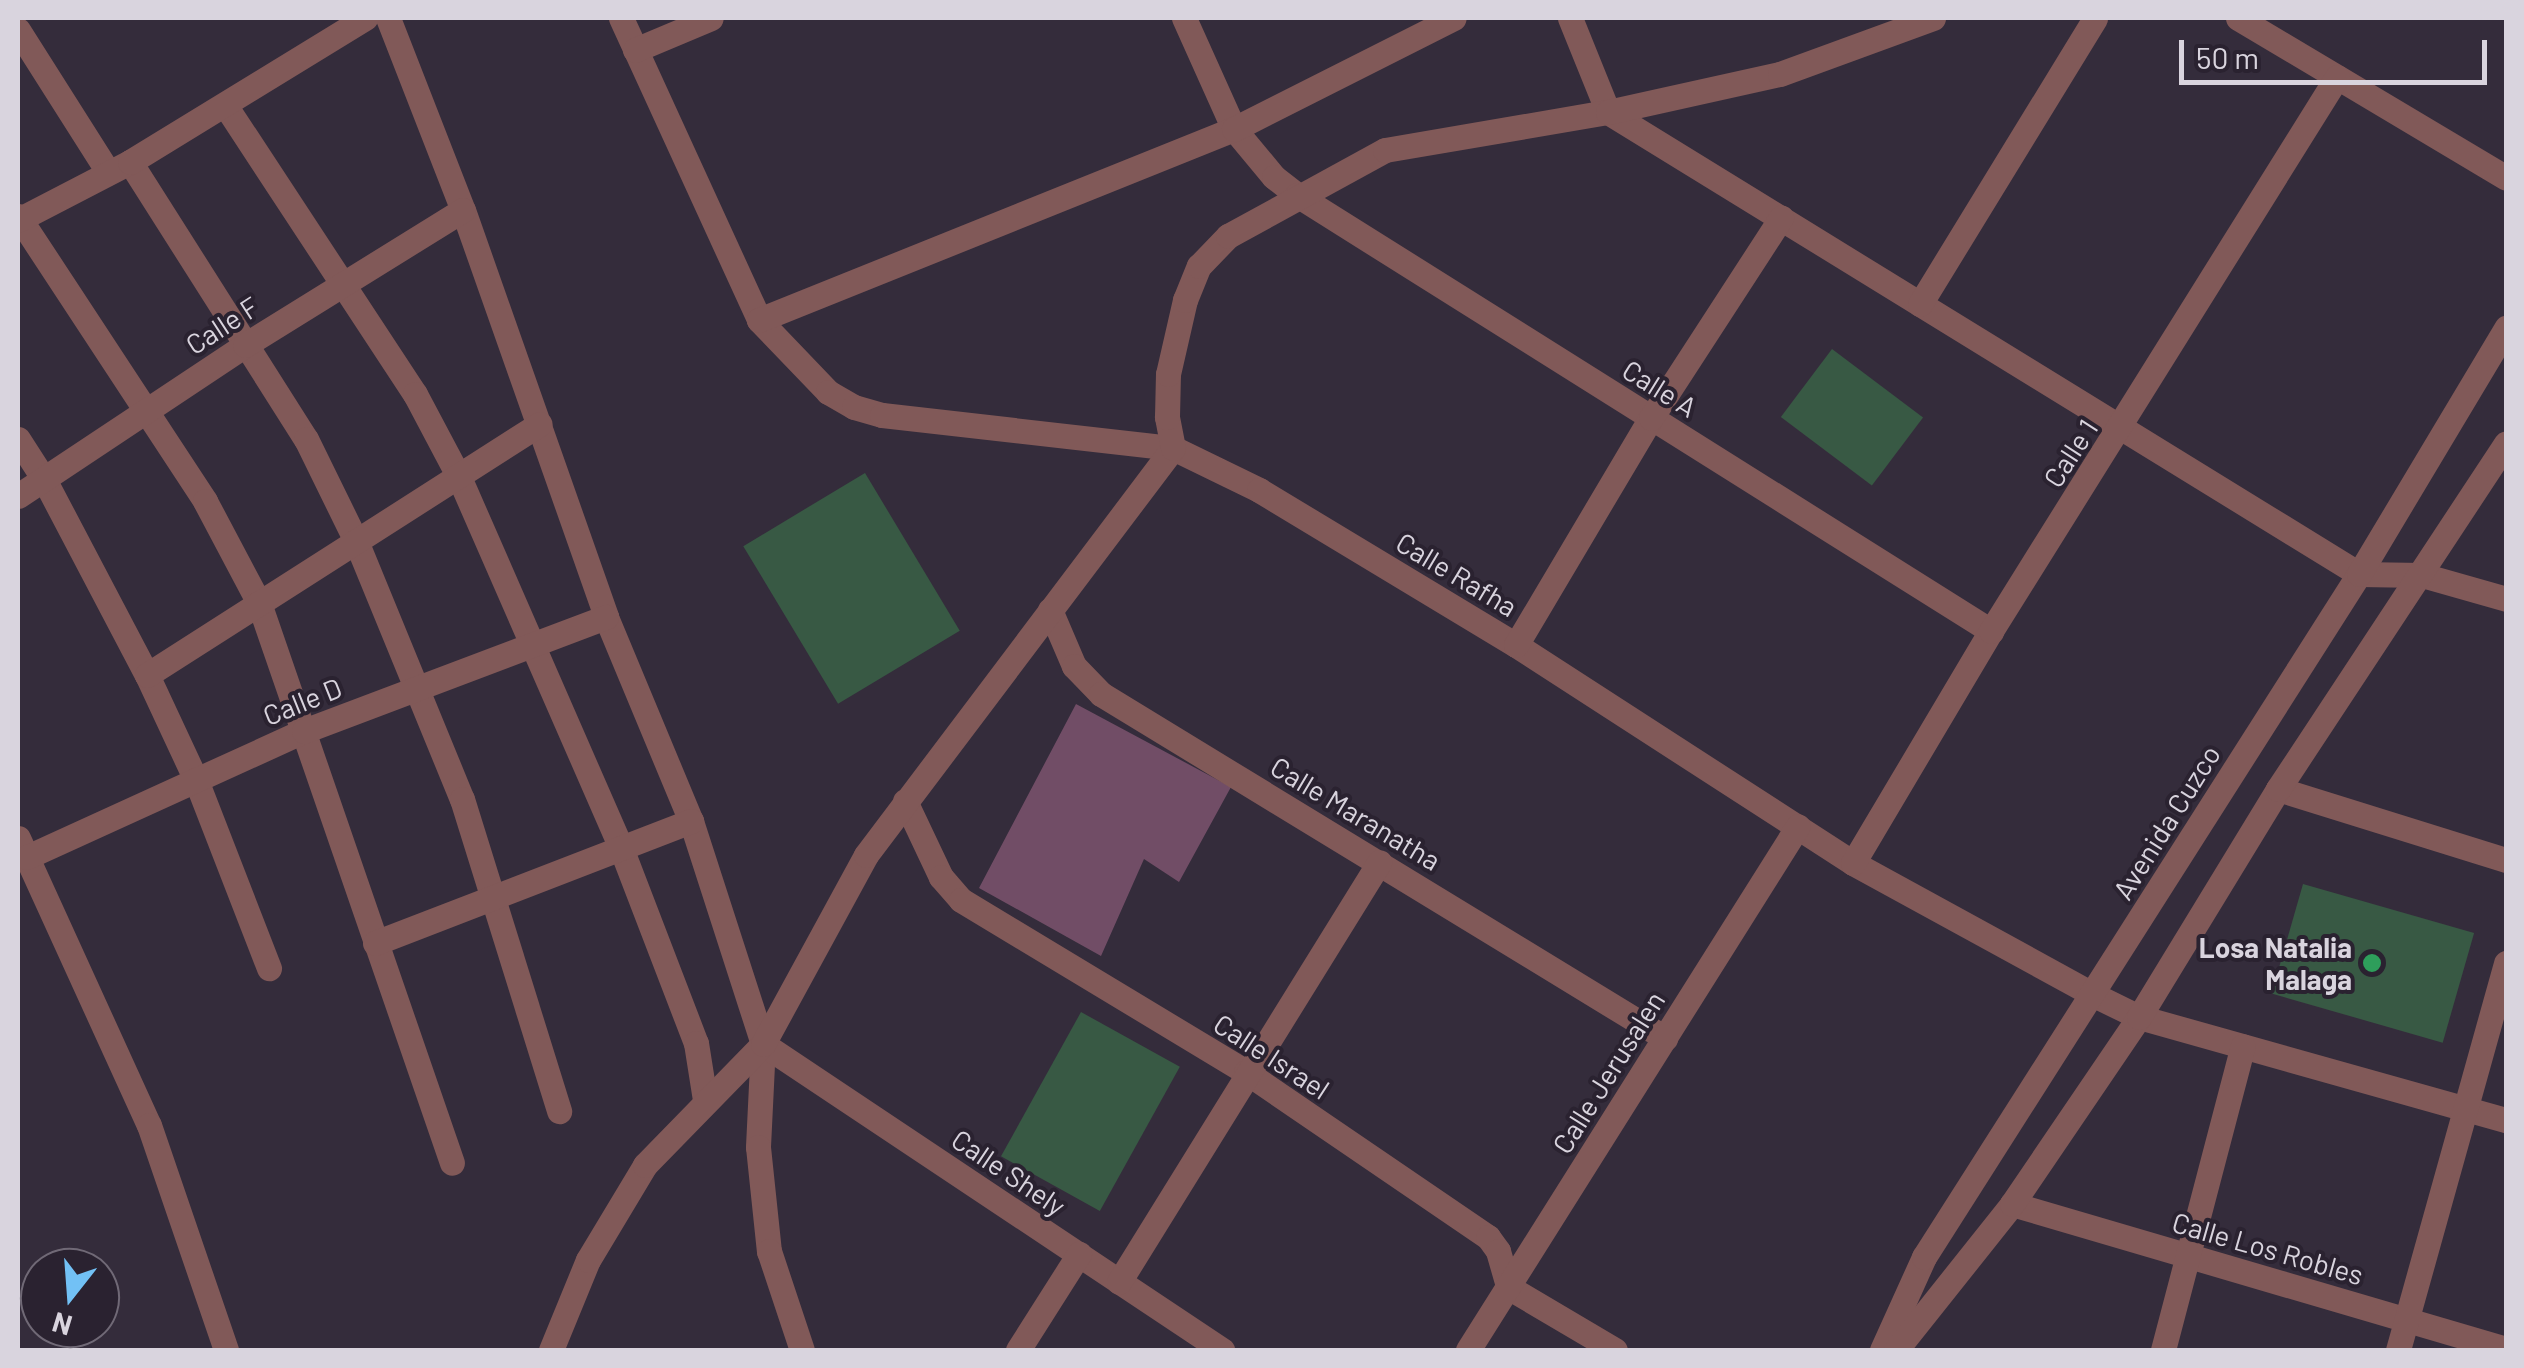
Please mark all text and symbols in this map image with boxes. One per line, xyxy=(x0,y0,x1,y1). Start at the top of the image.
scale bar xyxy=(2184,20,2492,82)
text: 50 m xyxy=(2196,39,2259,75)
street label: Calle F xyxy=(179,289,265,361)
street label: Calle A xyxy=(1617,352,1703,424)
street label: Calle 1 xyxy=(2036,413,2104,493)
street label: Calle Rafha xyxy=(1390,525,1524,623)
street label: Calle D xyxy=(258,670,346,732)
street label: Avenida Cuzco xyxy=(2105,739,2227,905)
street label: Calle Maranatha xyxy=(1265,749,1447,877)
place label: Losa Natalia Malaga xyxy=(2199,930,2352,996)
marker: Losa Natalia Malaga xyxy=(2361,952,2383,974)
street label: Calle Jerusalen xyxy=(1545,985,1671,1159)
street label: Calle Israel xyxy=(1208,1006,1336,1106)
street label: Calle Shely xyxy=(946,1122,1072,1222)
street label: Calle Los Robles xyxy=(2169,1205,2367,1291)
north arrow xyxy=(20,1248,120,1348)
text: N xyxy=(48,1306,76,1344)

